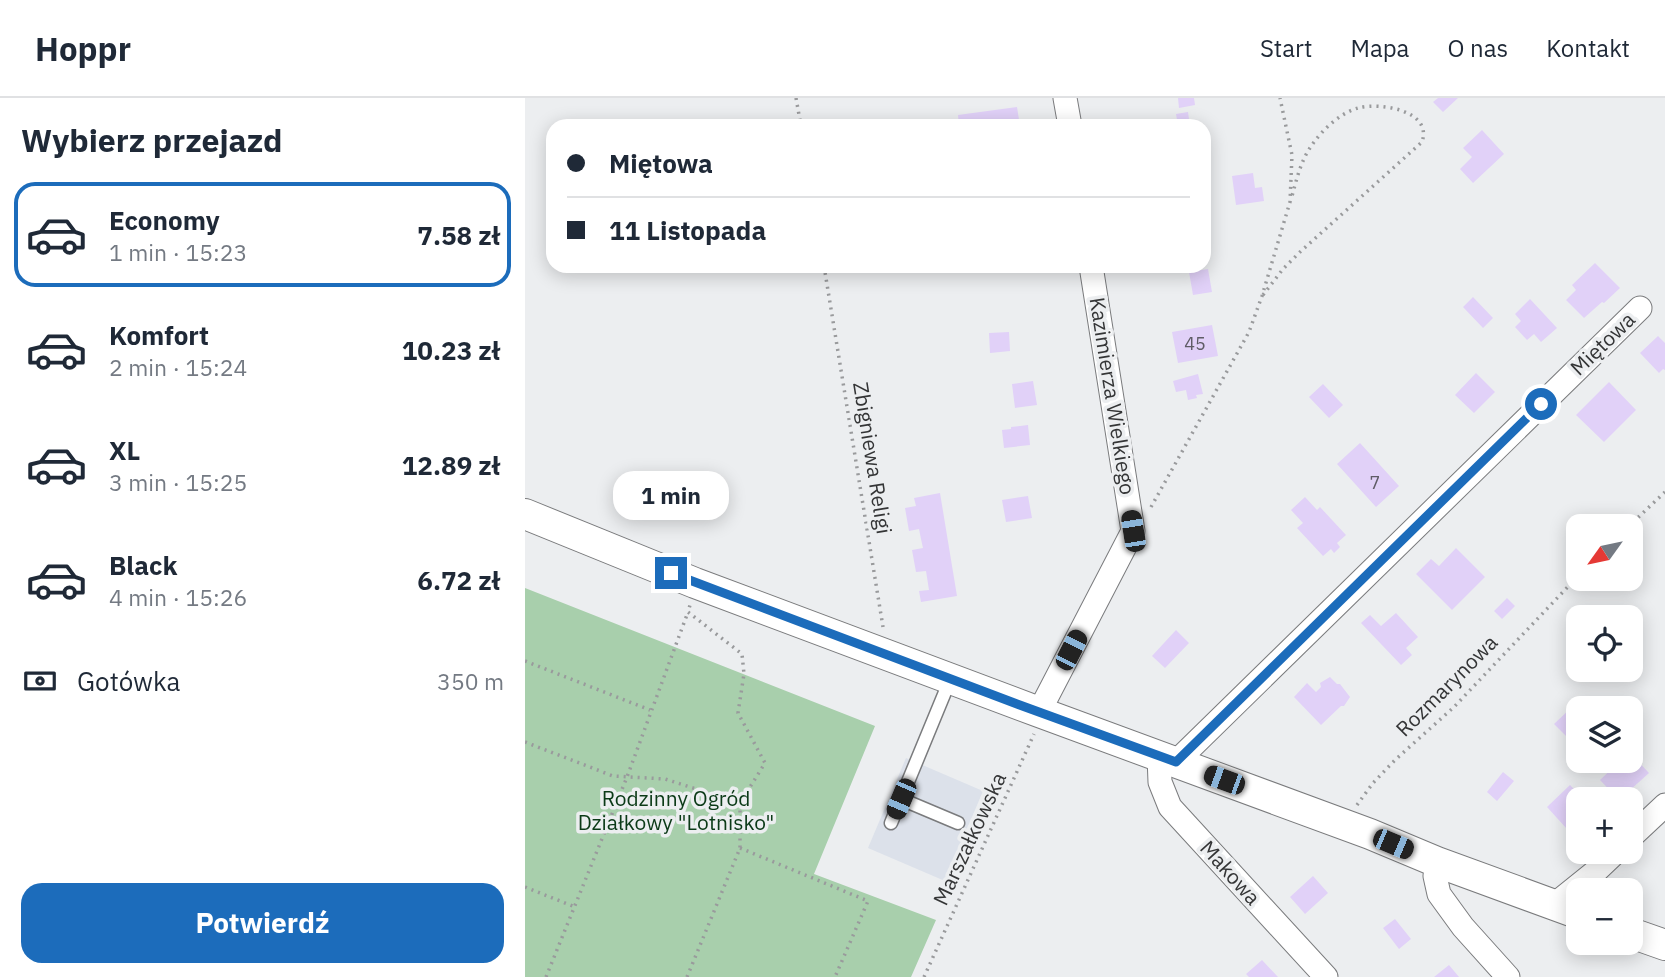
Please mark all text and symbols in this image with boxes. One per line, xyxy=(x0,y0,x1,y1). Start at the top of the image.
text: Hoppr xyxy=(35,27,131,70)
text: Start xyxy=(1260,32,1312,64)
text: Mapa xyxy=(1350,32,1409,64)
text: O nas xyxy=(1447,32,1508,64)
text: Kontakt xyxy=(1546,32,1630,64)
text: Wybierz przejazd xyxy=(21,119,283,161)
text: Miętowa xyxy=(609,146,713,180)
icon: car xyxy=(25,203,88,266)
text: Economy xyxy=(109,203,220,237)
text: 11 Listopada xyxy=(609,213,766,247)
text: 7.58 zł xyxy=(417,218,500,252)
text: 1 min · 15:23 xyxy=(109,237,247,267)
street label: Kazimierza Wielkiego xyxy=(1084,295,1142,497)
street label: Miętowa xyxy=(1564,305,1641,381)
icon: car xyxy=(25,318,88,381)
text: Komfort xyxy=(109,318,209,352)
house number: 45 xyxy=(1184,332,1206,355)
text: 10.23 zł xyxy=(402,333,500,367)
text: 2 min · 15:24 xyxy=(109,352,247,382)
street label: Zbigniewa Religi xyxy=(847,380,899,536)
route start xyxy=(1525,388,1557,420)
icon: car xyxy=(25,433,88,496)
text: XL xyxy=(109,433,140,467)
text: 12.89 zł xyxy=(402,448,500,482)
text: 3 min · 15:25 xyxy=(109,467,247,497)
house number: 7 xyxy=(1370,471,1380,494)
callout: 1 min xyxy=(613,472,729,520)
text: 1 min xyxy=(641,480,701,510)
car xyxy=(1120,509,1147,553)
north arrow xyxy=(1566,514,1643,592)
map controls xyxy=(1566,514,1643,955)
icon: car xyxy=(25,548,88,611)
text: Black xyxy=(109,548,177,582)
route end xyxy=(655,557,687,589)
text: 6.72 zł xyxy=(417,563,500,597)
text: 4 min · 15:26 xyxy=(109,582,247,612)
button: locate xyxy=(1566,605,1643,682)
car xyxy=(1053,627,1090,673)
street label: Rozmarynowa xyxy=(1389,628,1503,742)
icon: cash xyxy=(21,662,59,700)
text: Gotówka xyxy=(77,664,181,698)
text: 350 m xyxy=(437,666,504,696)
button: layers xyxy=(1566,696,1643,773)
car xyxy=(1201,763,1248,797)
street label: Marszałkowska xyxy=(926,768,1012,910)
car xyxy=(884,776,919,822)
park label: Rodzinny Ogród Działkowy "Lotnisko" xyxy=(578,784,774,836)
button: + xyxy=(1566,787,1643,864)
car xyxy=(1370,826,1417,862)
street label: Makowa xyxy=(1194,834,1267,911)
button: − xyxy=(1566,878,1643,955)
button: Potwierdź xyxy=(21,883,504,963)

